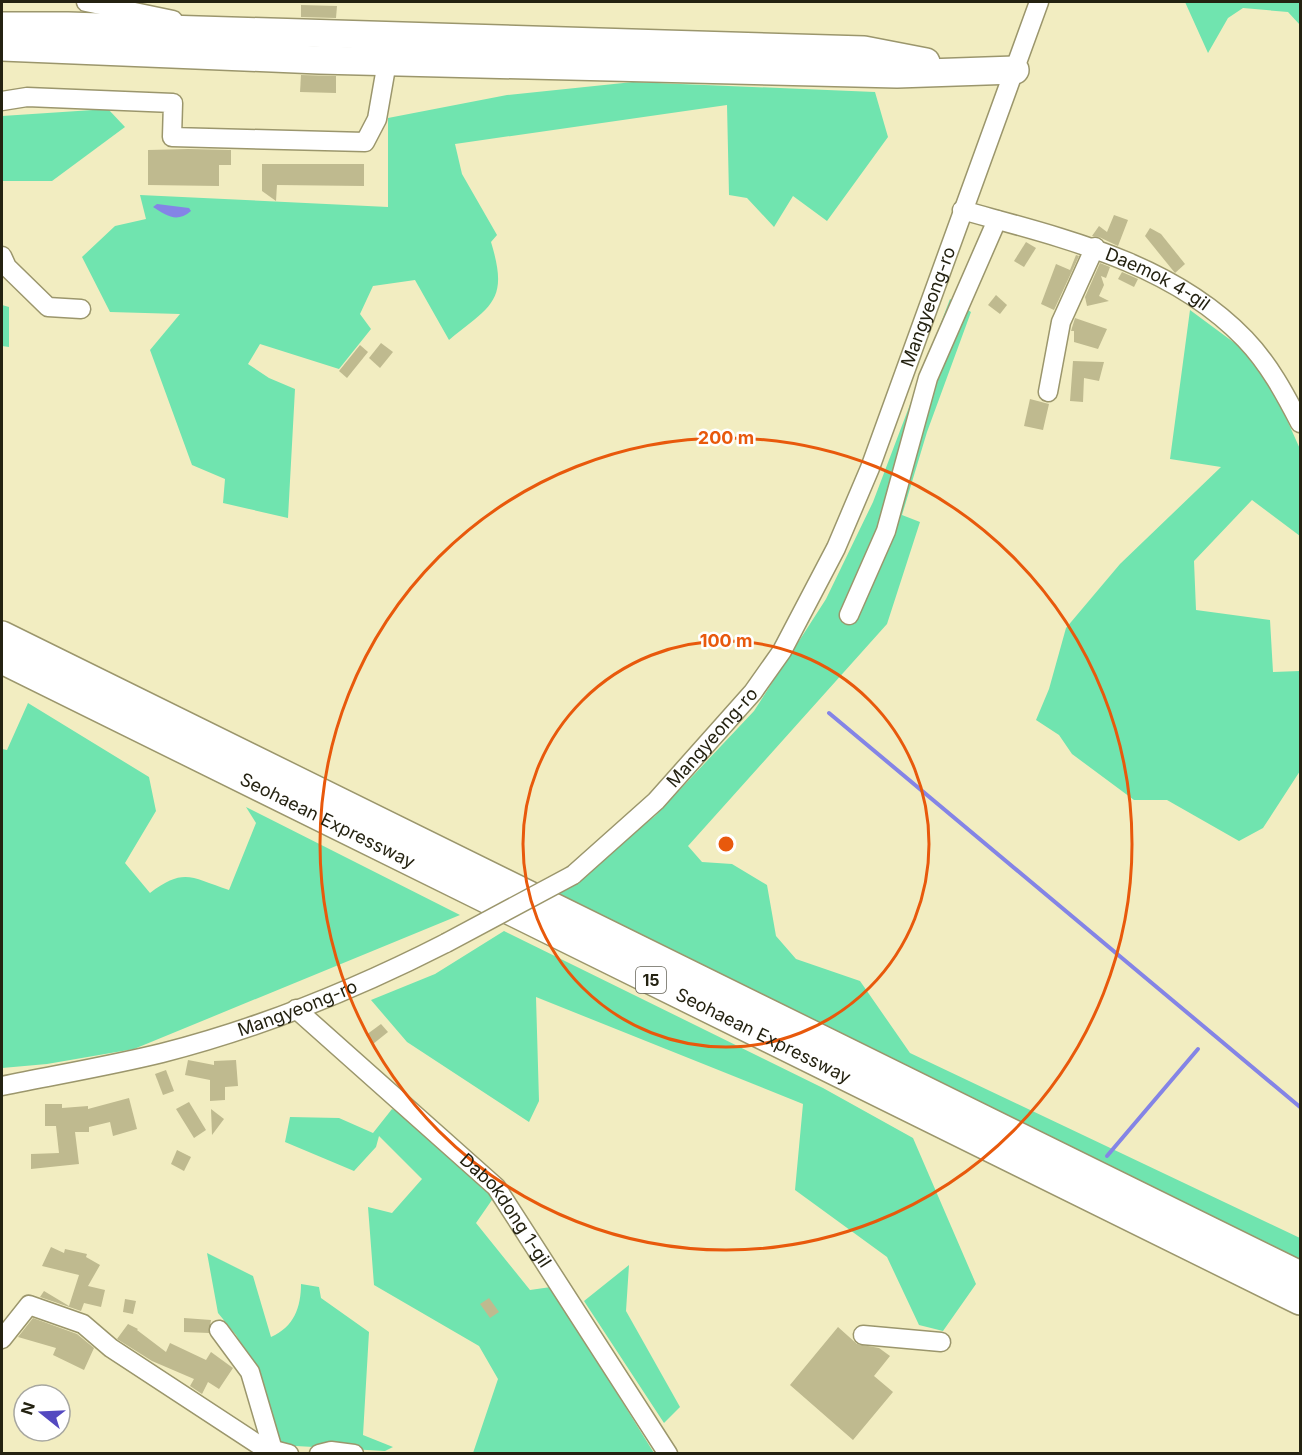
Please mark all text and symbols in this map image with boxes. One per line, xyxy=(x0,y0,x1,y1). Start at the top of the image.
street label: Daemok 4-gil xyxy=(1103,243,1214,314)
street label: Mangyeong-ro xyxy=(897,244,959,370)
text: 200 m xyxy=(698,427,754,448)
text: 100 m xyxy=(700,630,752,651)
street label: Mangyeong-ro xyxy=(662,683,762,792)
street label: Seohaean Expressway xyxy=(237,768,419,872)
centre of rings xyxy=(716,834,736,854)
road number: 15 xyxy=(636,967,666,993)
street label: Mangyeong-ro xyxy=(235,975,360,1040)
street label: Seohaean Expressway xyxy=(673,983,854,1088)
street label: Dabokdong 1-gil xyxy=(456,1149,556,1271)
north arrow xyxy=(12,1383,72,1443)
text: N xyxy=(16,1399,39,1417)

